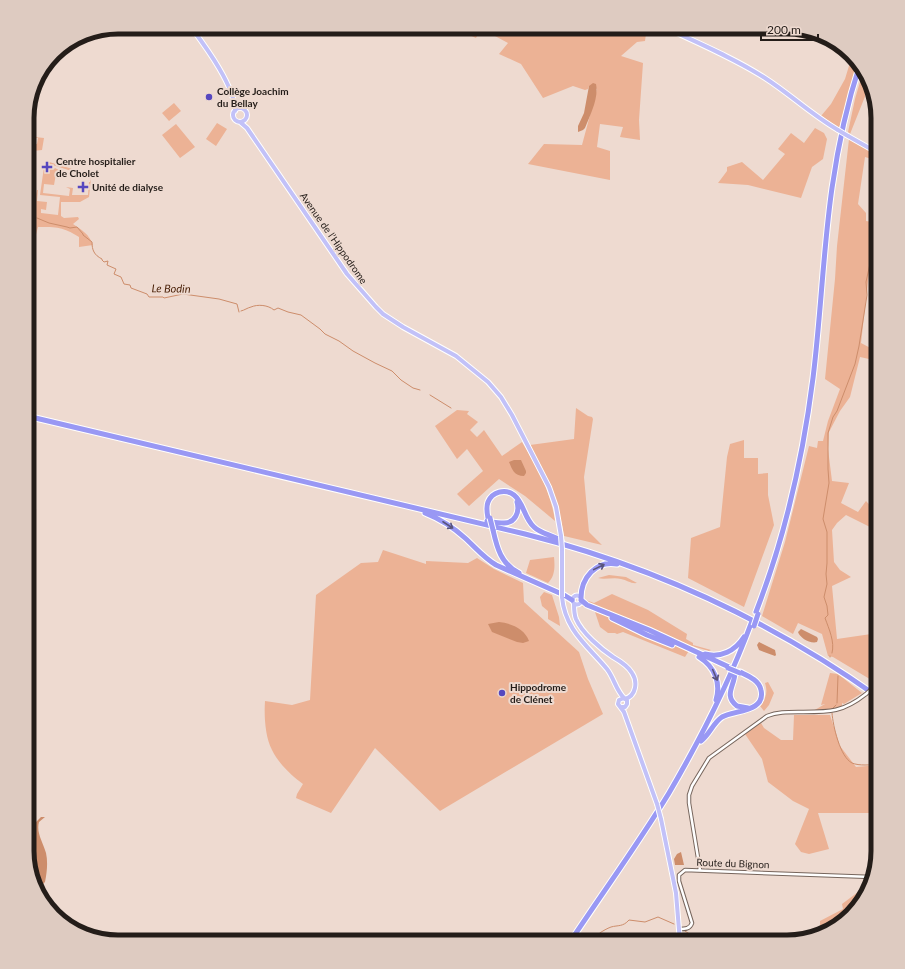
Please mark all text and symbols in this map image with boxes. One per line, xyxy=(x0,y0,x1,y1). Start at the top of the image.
scale bar xyxy=(761,16,818,42)
text: 200 m xyxy=(767,22,801,37)
place label: Collège Joachim du Bellay xyxy=(217,85,289,109)
marker: Collège Joachim du Bellay xyxy=(204,92,214,102)
place label: Centre hospitalier de Cholet xyxy=(56,155,136,179)
marker: Centre hospitalier de Cholet xyxy=(41,161,53,173)
marker: Unité de dialyse xyxy=(77,181,89,193)
place label: Unité de dialyse xyxy=(92,181,164,193)
street label: Avenue de l’Hippodrome xyxy=(298,190,370,286)
water label: Le Bodin xyxy=(151,281,191,295)
one-way arrow xyxy=(442,521,453,529)
one-way arrow xyxy=(593,562,605,570)
one-way arrow xyxy=(712,669,719,681)
place label: Hippodrome de Clénet xyxy=(510,681,567,705)
marker: Hippodrome de Clénet xyxy=(497,688,507,698)
street label: Route du Bignon xyxy=(696,856,770,870)

